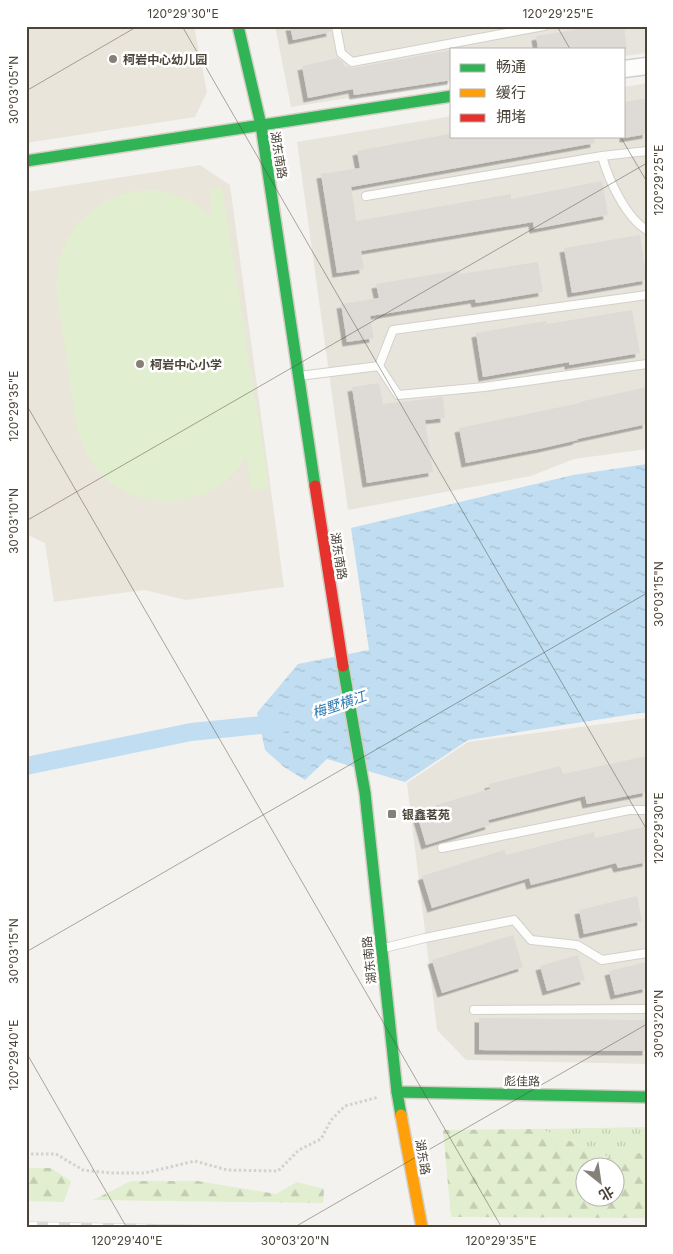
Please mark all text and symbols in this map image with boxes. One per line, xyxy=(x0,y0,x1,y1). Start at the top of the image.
text: 120°29'30"E xyxy=(147,6,219,21)
text: 120°29'25"E xyxy=(522,6,594,21)
legend xyxy=(450,48,626,138)
place label: 柯岩中心幼儿园 xyxy=(123,52,207,67)
marker: 柯岩中心幼儿园 xyxy=(107,53,119,65)
text: 30°03'05"N xyxy=(6,56,21,124)
text: 畅通 xyxy=(496,57,526,76)
text: 缓行 xyxy=(496,83,526,102)
text: 拥堵 xyxy=(496,107,526,126)
street label: 湖东南路 xyxy=(268,130,290,180)
text: 120°29'25"E xyxy=(651,144,666,216)
place label: 柯岩中心小学 xyxy=(150,357,222,372)
marker: 柯岩中心小学 xyxy=(134,358,146,370)
text: 120°29'35"E xyxy=(6,370,21,442)
text: 30°03'10"N xyxy=(6,488,21,554)
street label: 湖东南路 xyxy=(328,531,350,581)
text: 30°03'15"N xyxy=(651,561,666,627)
water label: 梅墅横江 xyxy=(310,686,370,721)
text: 120°29'30"E xyxy=(651,792,666,864)
place label: 银鑫茗苑 xyxy=(402,807,450,822)
marker: 银鑫茗苑 xyxy=(386,808,398,820)
text: 30°03'15"N xyxy=(6,918,21,984)
street label: 湖东南路 xyxy=(359,935,379,985)
text: 30°03'20"N xyxy=(651,990,666,1058)
text: 120°29'40"E xyxy=(6,1020,21,1090)
street label: 彪佳路 xyxy=(504,1073,540,1089)
street label: 湖东路 xyxy=(412,1138,434,1176)
north arrow xyxy=(576,1156,626,1206)
text: 北 xyxy=(596,1183,617,1205)
text: 120°29'40"E xyxy=(92,1233,162,1248)
text: 30°03'20"N xyxy=(261,1233,329,1248)
text: 120°29'35"E xyxy=(465,1233,537,1248)

